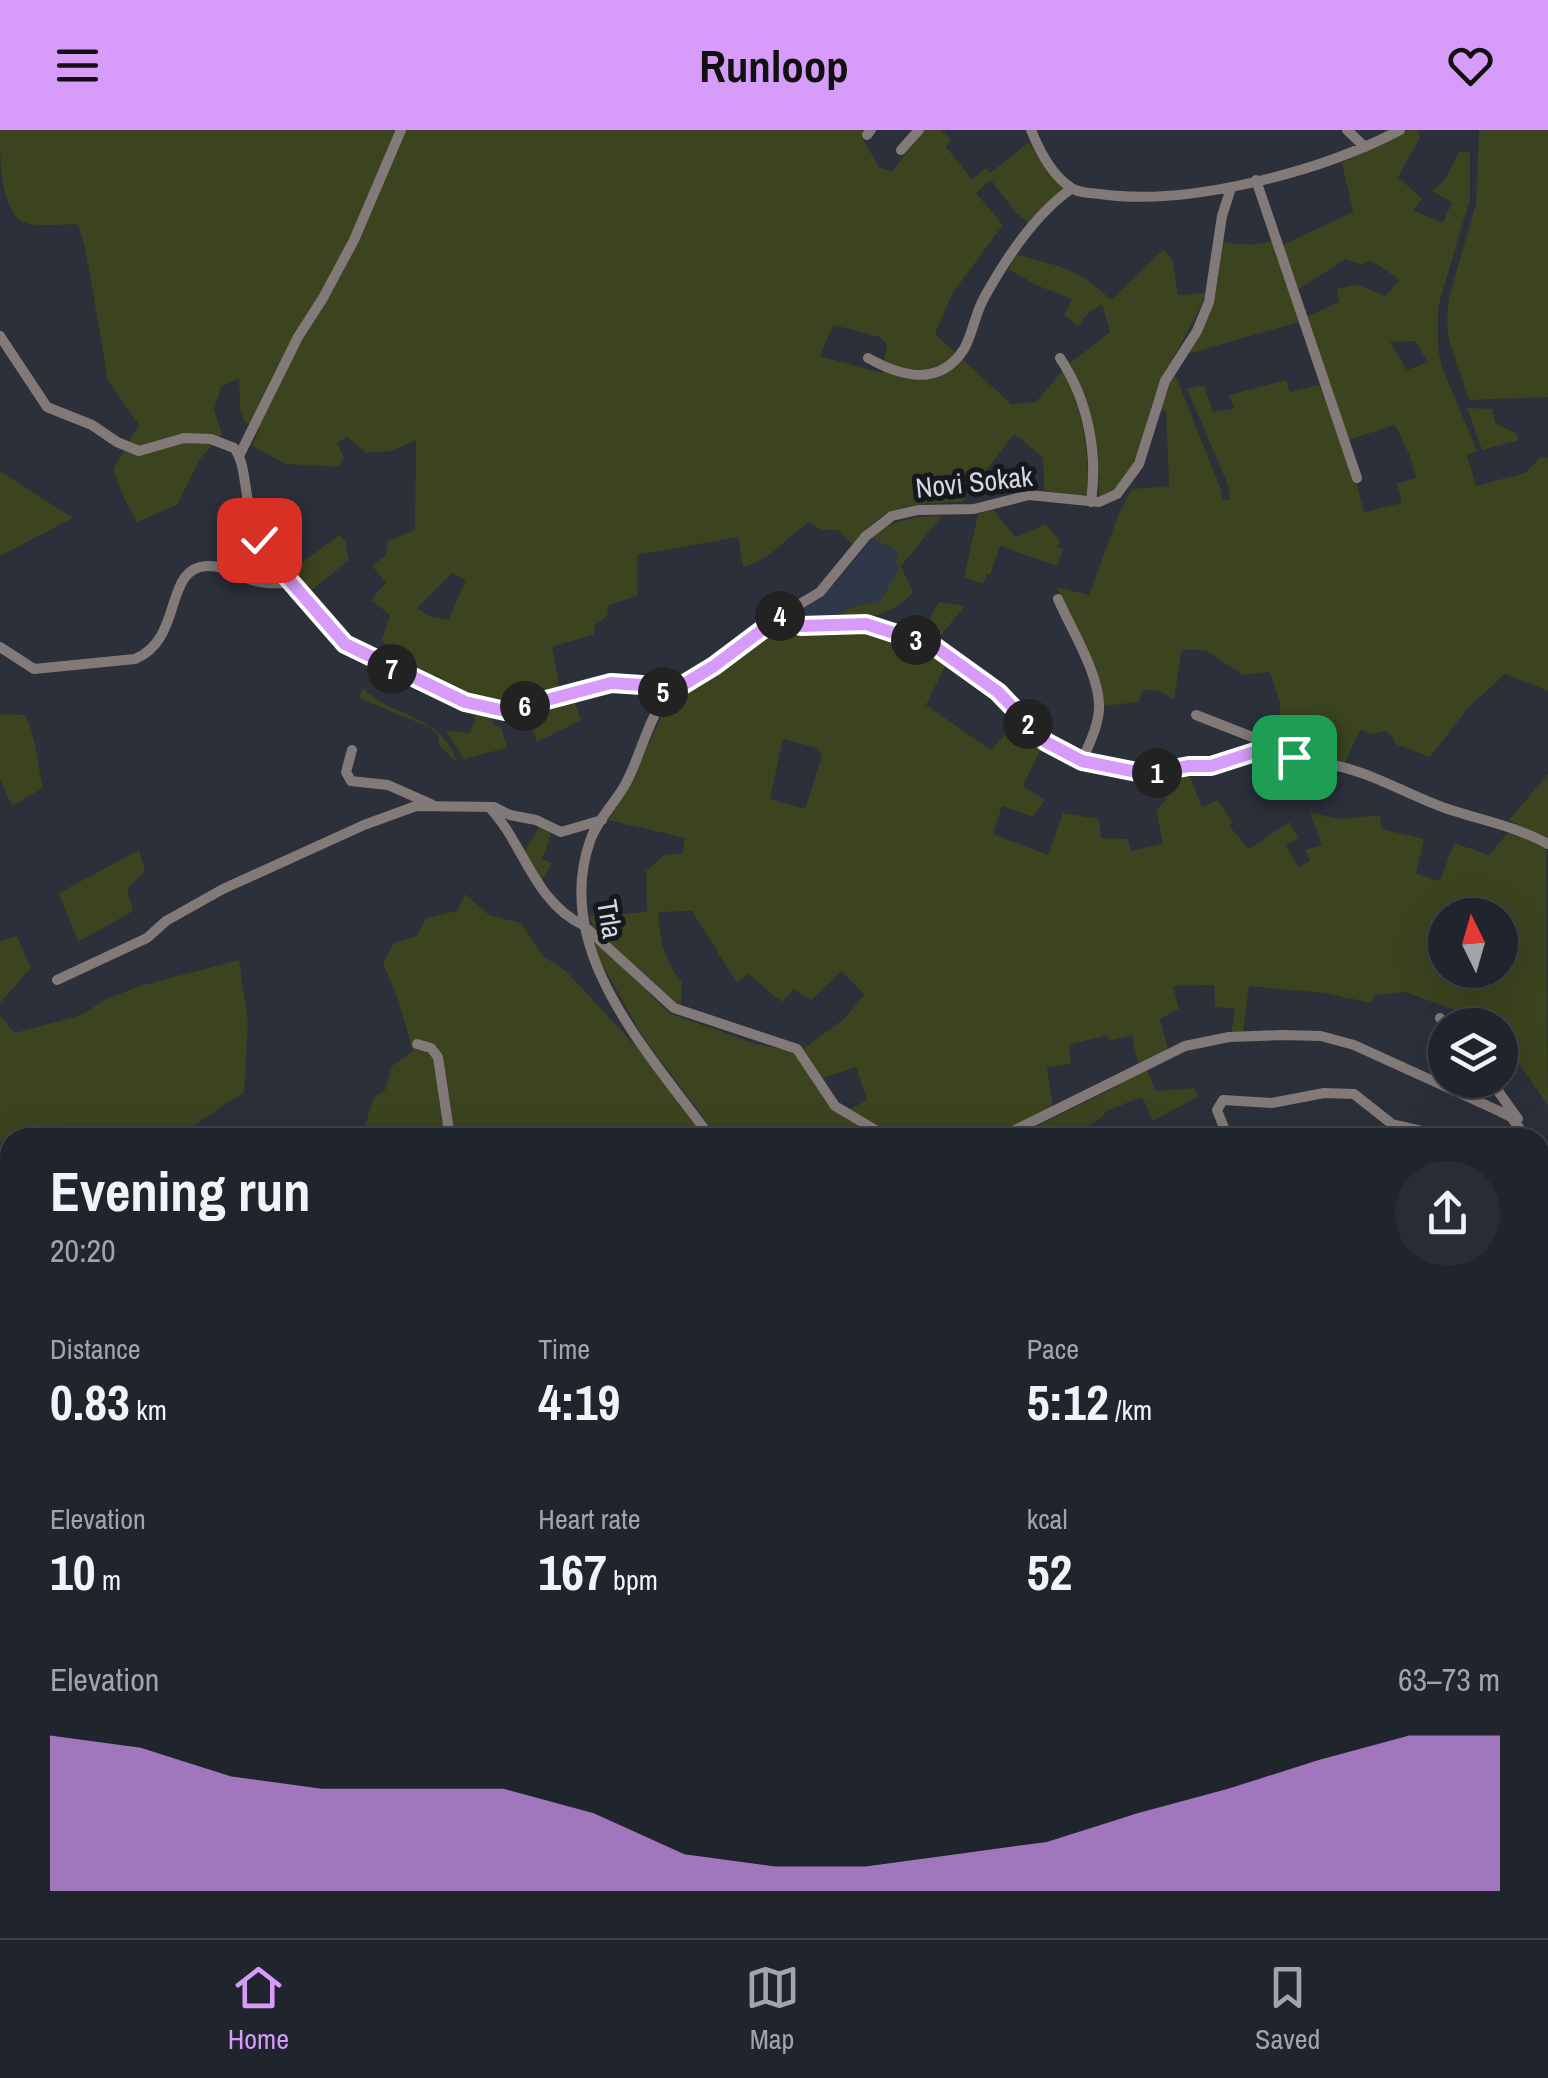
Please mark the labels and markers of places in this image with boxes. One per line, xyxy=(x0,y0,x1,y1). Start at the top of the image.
pin xyxy=(217,498,302,583)
pin: 4 xyxy=(755,591,805,641)
pin: 3 xyxy=(891,615,941,665)
pin: 7 xyxy=(367,644,417,694)
pin: 5 xyxy=(638,667,688,717)
pin: 6 xyxy=(500,681,550,731)
pin: 2 xyxy=(1003,699,1053,749)
pin xyxy=(1252,715,1337,800)
pin: 1 xyxy=(1132,748,1182,798)

